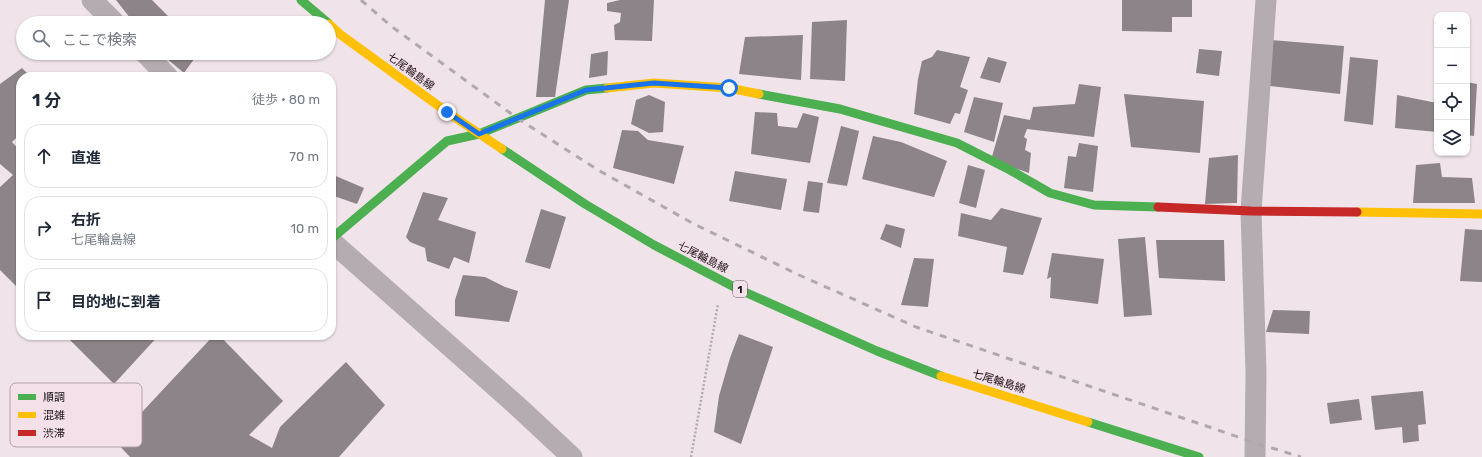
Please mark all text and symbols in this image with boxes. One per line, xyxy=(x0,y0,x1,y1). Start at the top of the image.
map controls xyxy=(1434,12,1470,156)
button: + xyxy=(1434,12,1470,48)
search box xyxy=(16,16,336,60)
icon: search xyxy=(30,27,52,49)
text: ここで検索 xyxy=(62,31,137,49)
button: − xyxy=(1434,48,1470,84)
street label: 七尾輪島線 xyxy=(385,50,437,93)
route start xyxy=(720,79,738,97)
button: locate xyxy=(1434,84,1470,120)
text: 1 分 xyxy=(32,90,61,110)
text: 徒歩 · 80 m xyxy=(252,92,320,107)
route end xyxy=(438,103,456,121)
button: layers xyxy=(1434,120,1470,156)
icon: ahead xyxy=(33,145,55,167)
text: 直進 xyxy=(71,149,101,167)
text: 70 m xyxy=(289,149,319,164)
text: 右折 xyxy=(71,211,101,229)
icon: right xyxy=(33,217,55,239)
text: 10 m xyxy=(290,221,319,236)
text: 七尾輪島線 xyxy=(71,232,136,247)
street label: 七尾輪島線 xyxy=(675,239,730,276)
road number: 1 xyxy=(733,281,747,297)
icon: arrive xyxy=(33,289,55,311)
text: 目的地に到着 xyxy=(71,293,161,311)
street label: 七尾輪島線 xyxy=(971,367,1027,396)
legend xyxy=(10,383,142,447)
text: 順調 xyxy=(43,391,65,404)
text: 混雑 xyxy=(43,409,65,422)
text: 渋滞 xyxy=(43,427,65,440)

